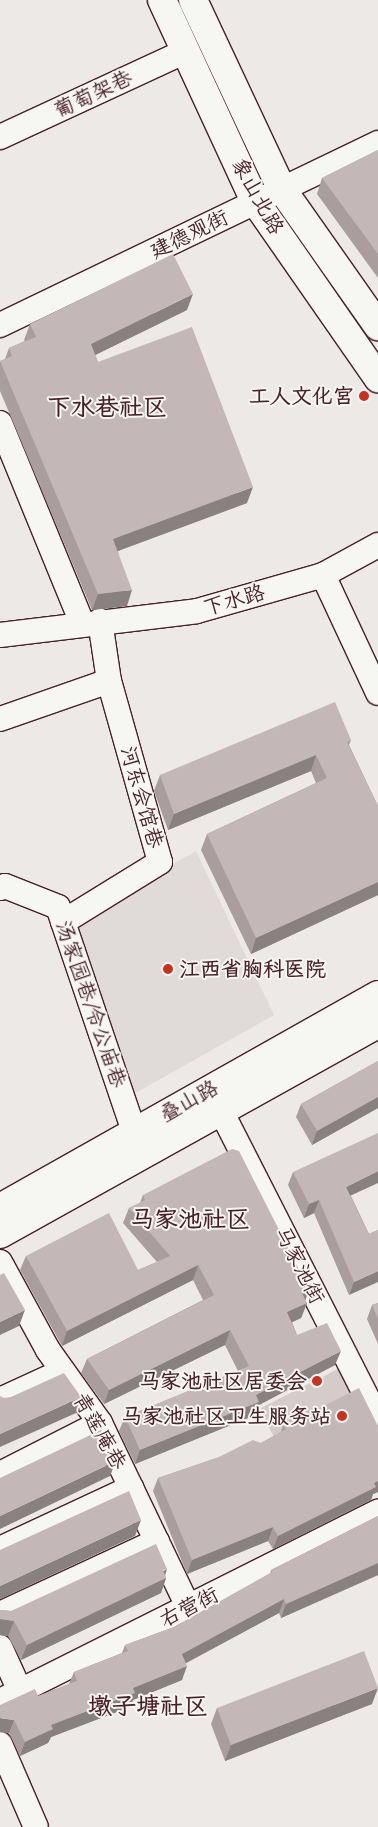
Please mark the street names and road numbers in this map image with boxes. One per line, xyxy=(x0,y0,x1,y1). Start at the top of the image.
street label: 葡萄架巷 xyxy=(50,65,136,123)
street label: 象山北路 xyxy=(227,153,289,239)
street label: 建德观街 xyxy=(146,204,232,264)
street label: 下水路 xyxy=(200,579,268,621)
street label: 河东会馆巷 xyxy=(115,743,169,851)
street label: 汤家园巷/令公庙巷 xyxy=(51,917,131,1091)
street label: 叠山路 xyxy=(155,1075,223,1127)
street label: 马家池街 xyxy=(270,1222,330,1308)
street label: 青莲庵巷 xyxy=(68,1388,132,1474)
street label: 右营街 xyxy=(155,1581,223,1633)

